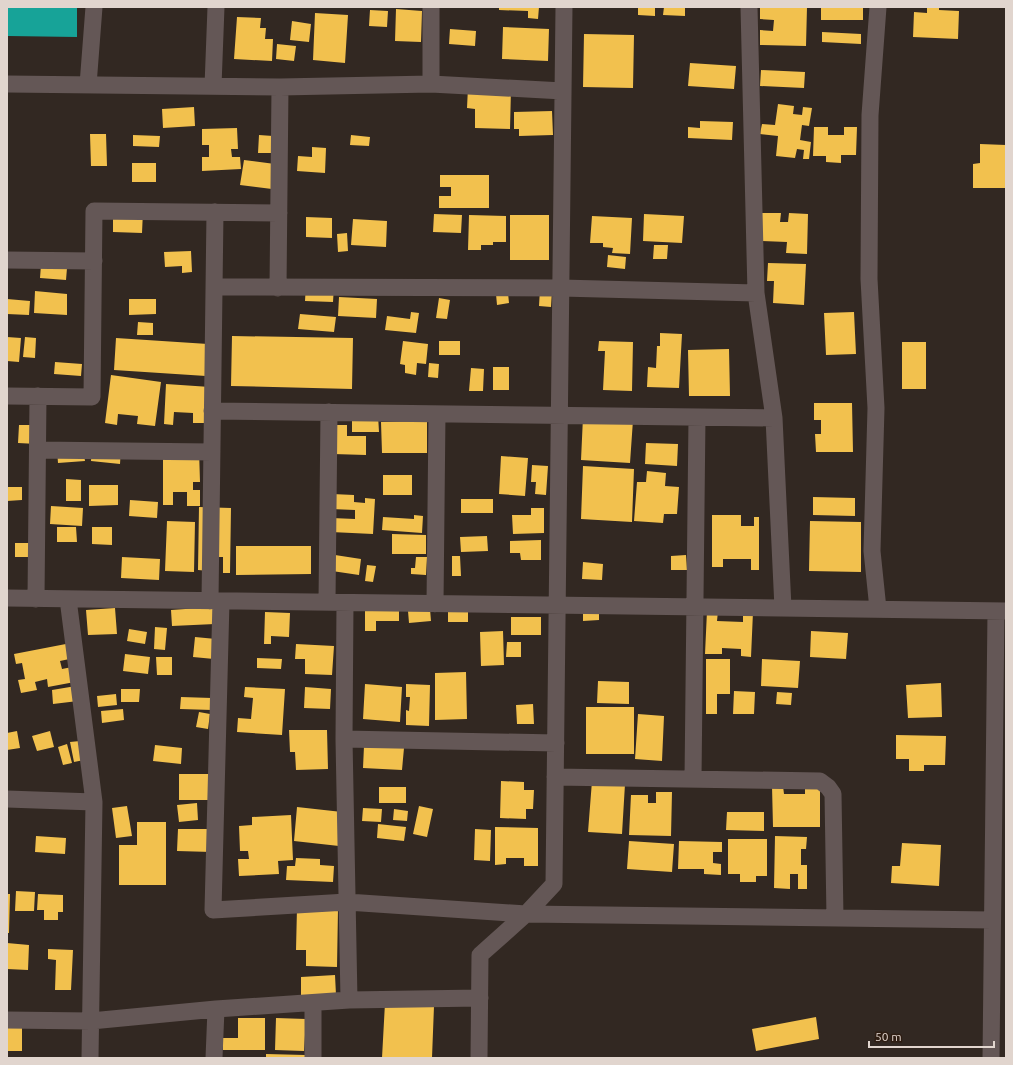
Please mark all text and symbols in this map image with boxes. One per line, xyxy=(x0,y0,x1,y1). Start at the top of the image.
scale bar xyxy=(869,1023,994,1049)
text: 50 m xyxy=(875,1030,902,1043)

